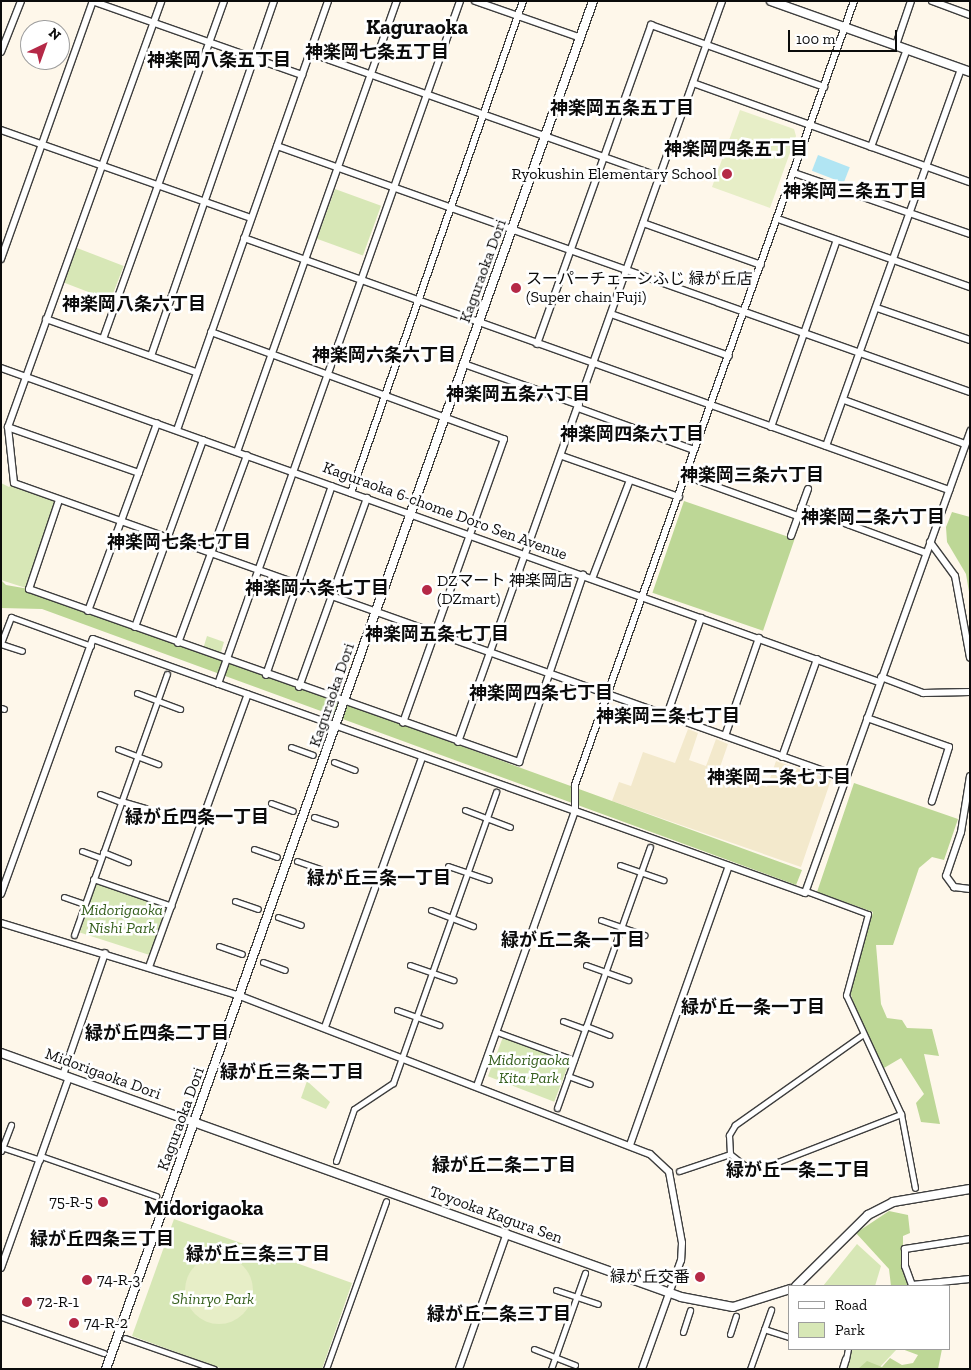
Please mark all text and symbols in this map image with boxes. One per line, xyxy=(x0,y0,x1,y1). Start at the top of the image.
district label: Kaguraoka xyxy=(366,14,468,40)
north arrow xyxy=(20,20,70,70)
scale bar xyxy=(791,20,900,52)
text: N xyxy=(45,24,64,44)
text: 100 m xyxy=(796,30,835,48)
district label: 神楽岡七条五丁目 xyxy=(305,41,449,63)
district label: 神楽岡八条五丁目 xyxy=(147,49,291,71)
district label: 神楽岡五条五丁目 xyxy=(550,97,694,119)
district label: 神楽岡四条五丁目 xyxy=(664,138,808,160)
place label: Ryokushin Elementary School xyxy=(511,164,717,184)
marker: Ryokushin Elementary School xyxy=(721,168,733,180)
district label: 神楽岡三条五丁目 xyxy=(783,180,927,202)
street label: Kaguraoka Dori xyxy=(455,217,511,325)
place label: スーパーチェーンふじ 緑が丘店 (Super chain Fuji) xyxy=(526,269,754,307)
marker: スーパーチェーンふじ 緑が丘店 (Super chain Fuji) xyxy=(510,282,522,294)
district label: 神楽岡八条六丁目 xyxy=(62,293,206,315)
district label: 神楽岡六条六丁目 xyxy=(312,344,456,366)
district label: 神楽岡五条六丁目 xyxy=(446,383,590,405)
district label: 神楽岡四条六丁目 xyxy=(560,423,704,445)
street label: Kaguraoka 6-chome Doro Sen Avenue xyxy=(320,458,570,564)
district label: 神楽岡三条六丁目 xyxy=(680,464,824,486)
district label: 神楽岡二条六丁目 xyxy=(801,506,945,528)
district label: 神楽岡七条七丁目 xyxy=(107,531,251,553)
place label: DZマート 神楽岡店 (DZmart) xyxy=(437,571,573,609)
district label: 神楽岡六条七丁目 xyxy=(245,577,389,599)
marker: DZマート 神楽岡店 (DZmart) xyxy=(421,584,433,596)
district label: 神楽岡五条七丁目 xyxy=(365,623,509,645)
street label: Kaguraoka Dori xyxy=(305,640,359,750)
district label: 神楽岡四条七丁目 xyxy=(469,682,613,704)
district label: 神楽岡三条七丁目 xyxy=(596,705,740,727)
district label: 神楽岡二条七丁目 xyxy=(707,766,851,788)
district label: 緑が丘四条一丁目 xyxy=(125,806,269,828)
district label: 緑が丘三条一丁目 xyxy=(307,867,451,889)
park label: Midorigaoka Nishi Park xyxy=(81,900,163,938)
district label: 緑が丘二条一丁目 xyxy=(501,929,645,951)
district label: 緑が丘一条一丁目 xyxy=(681,996,825,1018)
district label: 緑が丘四条二丁目 xyxy=(85,1022,229,1044)
street label: Midorigaoka Dori xyxy=(42,1044,164,1104)
park label: Midorigaoka Kita Park xyxy=(488,1050,570,1088)
district label: 緑が丘三条二丁目 xyxy=(220,1061,364,1083)
street label: Kaguraoka Dori xyxy=(153,1065,209,1173)
district label: 緑が丘二条二丁目 xyxy=(432,1154,576,1176)
district label: 緑が丘一条二丁目 xyxy=(726,1159,870,1181)
street label: Toyooka Kagura Sen xyxy=(427,1182,565,1248)
place label: 75-R-5 xyxy=(49,1192,93,1212)
district label: Midorigaoka xyxy=(144,1195,264,1221)
marker: 75-R-5 xyxy=(97,1196,109,1208)
district label: 緑が丘四条三丁目 xyxy=(30,1228,174,1250)
district label: 緑が丘三条三丁目 xyxy=(186,1243,330,1265)
place label: 緑が丘交番 xyxy=(610,1267,690,1287)
place label: 74-R-3 xyxy=(97,1270,140,1290)
marker: 緑が丘交番 xyxy=(694,1271,706,1283)
marker: 74-R-3 xyxy=(81,1274,93,1286)
legend xyxy=(788,1285,951,1350)
park label: Shinryo Park xyxy=(172,1289,254,1309)
place label: 72-R-1 xyxy=(37,1292,79,1312)
marker: 72-R-1 xyxy=(21,1296,33,1308)
text: Road xyxy=(835,1296,867,1314)
district label: 緑が丘二条三丁目 xyxy=(427,1303,571,1325)
place label: 74-R-2 xyxy=(84,1313,128,1333)
marker: 74-R-2 xyxy=(68,1317,80,1329)
text: Park xyxy=(835,1321,865,1339)

